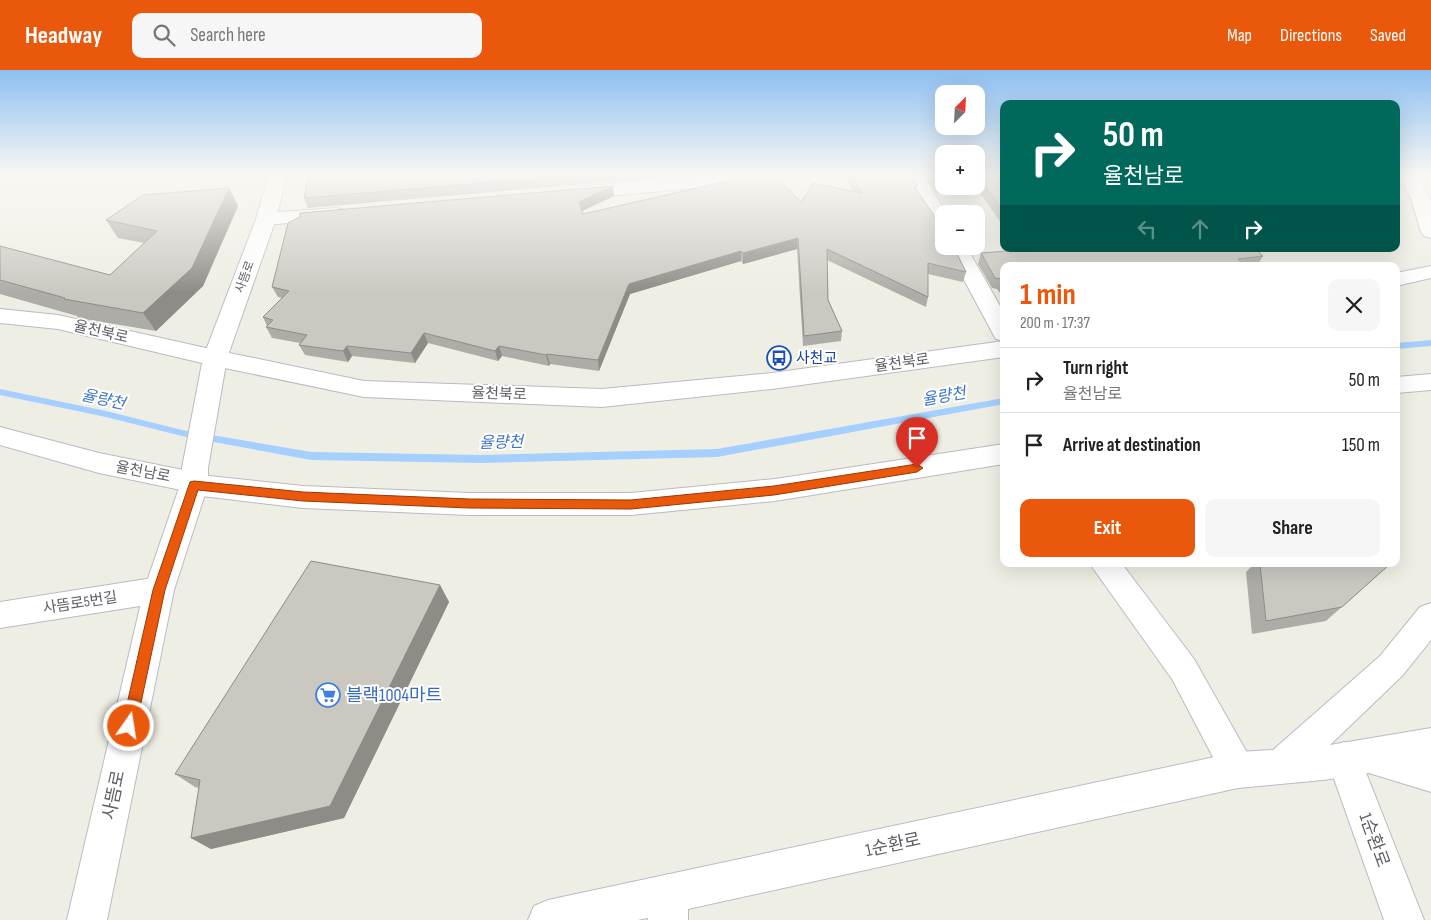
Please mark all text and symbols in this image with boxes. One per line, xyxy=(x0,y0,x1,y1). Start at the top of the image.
search box xyxy=(132,13,482,58)
text: Headway xyxy=(25,21,102,50)
icon: search xyxy=(150,21,178,49)
text: Search here xyxy=(190,24,266,47)
text: Map xyxy=(1227,25,1252,46)
text: Directions xyxy=(1280,25,1342,46)
text: Saved xyxy=(1370,25,1406,46)
north arrow xyxy=(935,85,985,135)
map controls xyxy=(935,85,985,255)
text: 50 m xyxy=(1103,114,1164,157)
icon: right xyxy=(1020,120,1085,185)
button: + xyxy=(935,145,985,195)
text: 율천남로 xyxy=(1103,163,1184,190)
button: − xyxy=(935,205,985,255)
icon: left xyxy=(1133,215,1161,243)
icon: ahead xyxy=(1186,215,1214,243)
icon: right xyxy=(1239,215,1267,243)
street label: 사뜸로 xyxy=(232,259,258,295)
text: 1 min xyxy=(1020,277,1076,313)
button: close xyxy=(1328,279,1380,331)
text: 200 m · 17:37 xyxy=(1020,314,1090,333)
street label: 율천북로 xyxy=(72,317,130,347)
bus stop icon: 사천교 xyxy=(766,345,792,371)
place label: 사천교 xyxy=(796,349,837,368)
street label: 율천북로 xyxy=(873,350,931,376)
text: Turn right xyxy=(1063,357,1128,380)
icon: right xyxy=(1020,366,1048,394)
text: 50 m xyxy=(1349,369,1380,392)
water label: 율량천 xyxy=(921,383,970,410)
street label: 율천북로 xyxy=(471,384,527,404)
text: 율천남로 xyxy=(1063,385,1122,404)
water label: 율량천 xyxy=(79,386,129,415)
pin xyxy=(896,417,938,468)
icon: arrive xyxy=(903,424,931,452)
icon: arrive xyxy=(1020,431,1048,459)
water label: 율량천 xyxy=(479,433,526,453)
text: Arrive at destination xyxy=(1063,434,1201,457)
text: 150 m xyxy=(1342,434,1380,457)
street label: 율천남로 xyxy=(114,457,172,487)
button: Exit xyxy=(1020,499,1195,557)
button: Share xyxy=(1205,499,1380,557)
street label: 사뜸로5번길 xyxy=(41,588,119,618)
supermarket icon: 블랙1004마트 xyxy=(315,682,341,708)
place label: 블랙1004마트 xyxy=(346,685,442,706)
position arrow xyxy=(102,699,154,751)
street label: 사뜸로 xyxy=(99,769,129,821)
street label: 1순환로 xyxy=(1355,810,1393,870)
street label: 1순환로 xyxy=(863,829,923,861)

